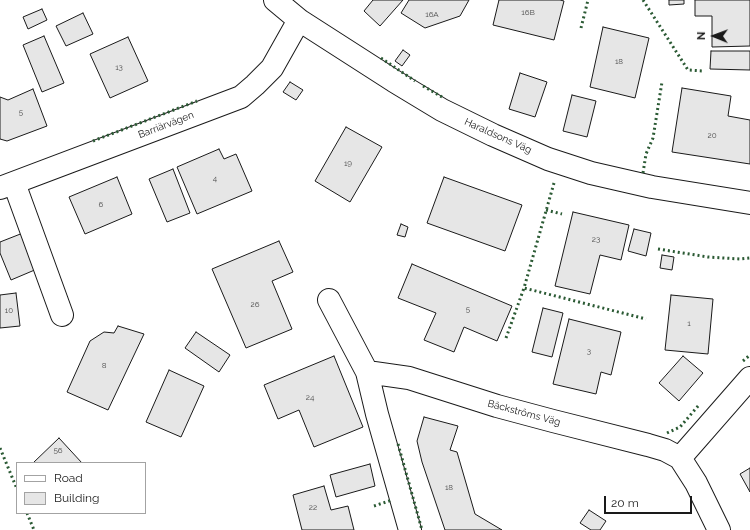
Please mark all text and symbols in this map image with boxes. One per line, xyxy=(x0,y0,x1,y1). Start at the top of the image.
house number: 16B xyxy=(521,8,535,18)
house number: 16A xyxy=(425,10,439,20)
north arrow xyxy=(694,16,734,56)
text: N xyxy=(695,31,708,40)
house number: 18 xyxy=(615,57,623,67)
house number: 13 xyxy=(115,63,123,73)
house number: 5 xyxy=(19,108,23,118)
street label: Barriärvägen xyxy=(136,109,196,141)
street label: Haraldsons Väg xyxy=(462,116,534,156)
house number: 20 xyxy=(707,131,717,141)
house number: 19 xyxy=(344,159,352,169)
house number: 4 xyxy=(213,174,217,184)
house number: 6 xyxy=(99,200,103,210)
house number: 23 xyxy=(592,235,600,245)
house number: 26 xyxy=(251,300,259,310)
house number: 5 xyxy=(466,305,470,315)
house number: 10 xyxy=(5,306,13,316)
house number: 1 xyxy=(687,319,691,329)
house number: 3 xyxy=(587,347,591,357)
house number: 8 xyxy=(102,361,106,371)
house number: 24 xyxy=(306,393,314,403)
street label: Bäckströms Väg xyxy=(486,398,562,428)
house number: 56 xyxy=(53,446,63,456)
legend xyxy=(16,462,146,514)
text: Road xyxy=(54,471,83,485)
house number: 18 xyxy=(445,483,453,493)
scale bar xyxy=(606,488,694,514)
text: Building xyxy=(54,491,100,505)
text: 20 m xyxy=(611,496,639,510)
house number: 22 xyxy=(309,503,317,513)

